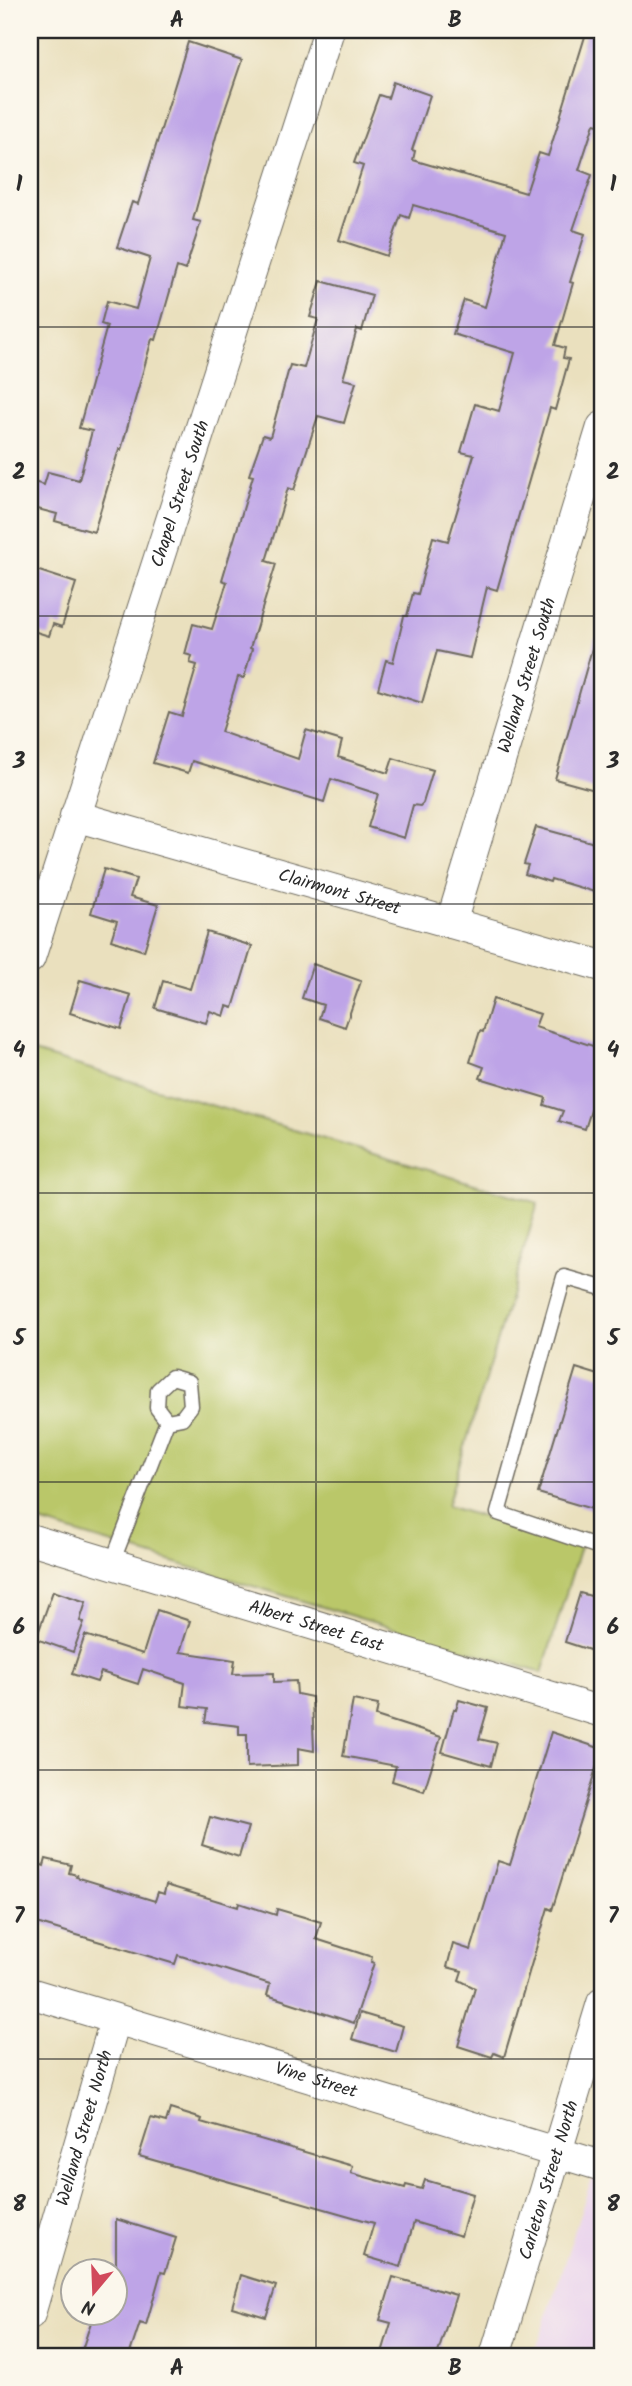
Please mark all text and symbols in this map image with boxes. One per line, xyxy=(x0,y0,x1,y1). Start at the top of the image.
text: A xyxy=(170,3,184,39)
text: B xyxy=(448,3,462,39)
text: 1 xyxy=(16,167,23,203)
text: 1 xyxy=(610,167,617,203)
street label: Chapel Street South xyxy=(144,417,218,571)
text: 2 xyxy=(12,455,26,491)
text: 2 xyxy=(606,455,620,491)
street label: Welland Street South xyxy=(491,594,565,757)
text: 3 xyxy=(12,744,26,780)
text: 3 xyxy=(606,744,620,780)
street label: Clairmont Street xyxy=(275,862,405,924)
text: 4 xyxy=(13,1033,26,1069)
text: 4 xyxy=(607,1033,620,1069)
text: 5 xyxy=(12,1321,27,1357)
text: 5 xyxy=(606,1321,621,1357)
street label: Albert Street East xyxy=(245,1593,388,1661)
text: 6 xyxy=(13,1610,25,1646)
text: 6 xyxy=(607,1610,619,1646)
text: 7 xyxy=(14,1899,26,1935)
text: 7 xyxy=(608,1899,620,1935)
street label: Welland Street North xyxy=(49,2047,122,2209)
street label: Vine Street xyxy=(271,2055,361,2107)
street label: Carleton Street North xyxy=(512,2097,588,2264)
text: 8 xyxy=(12,2187,26,2223)
text: 8 xyxy=(606,2187,620,2223)
north arrow xyxy=(60,2256,130,2326)
text: N xyxy=(79,2290,100,2322)
text: A xyxy=(170,2351,184,2386)
text: B xyxy=(448,2351,462,2386)

